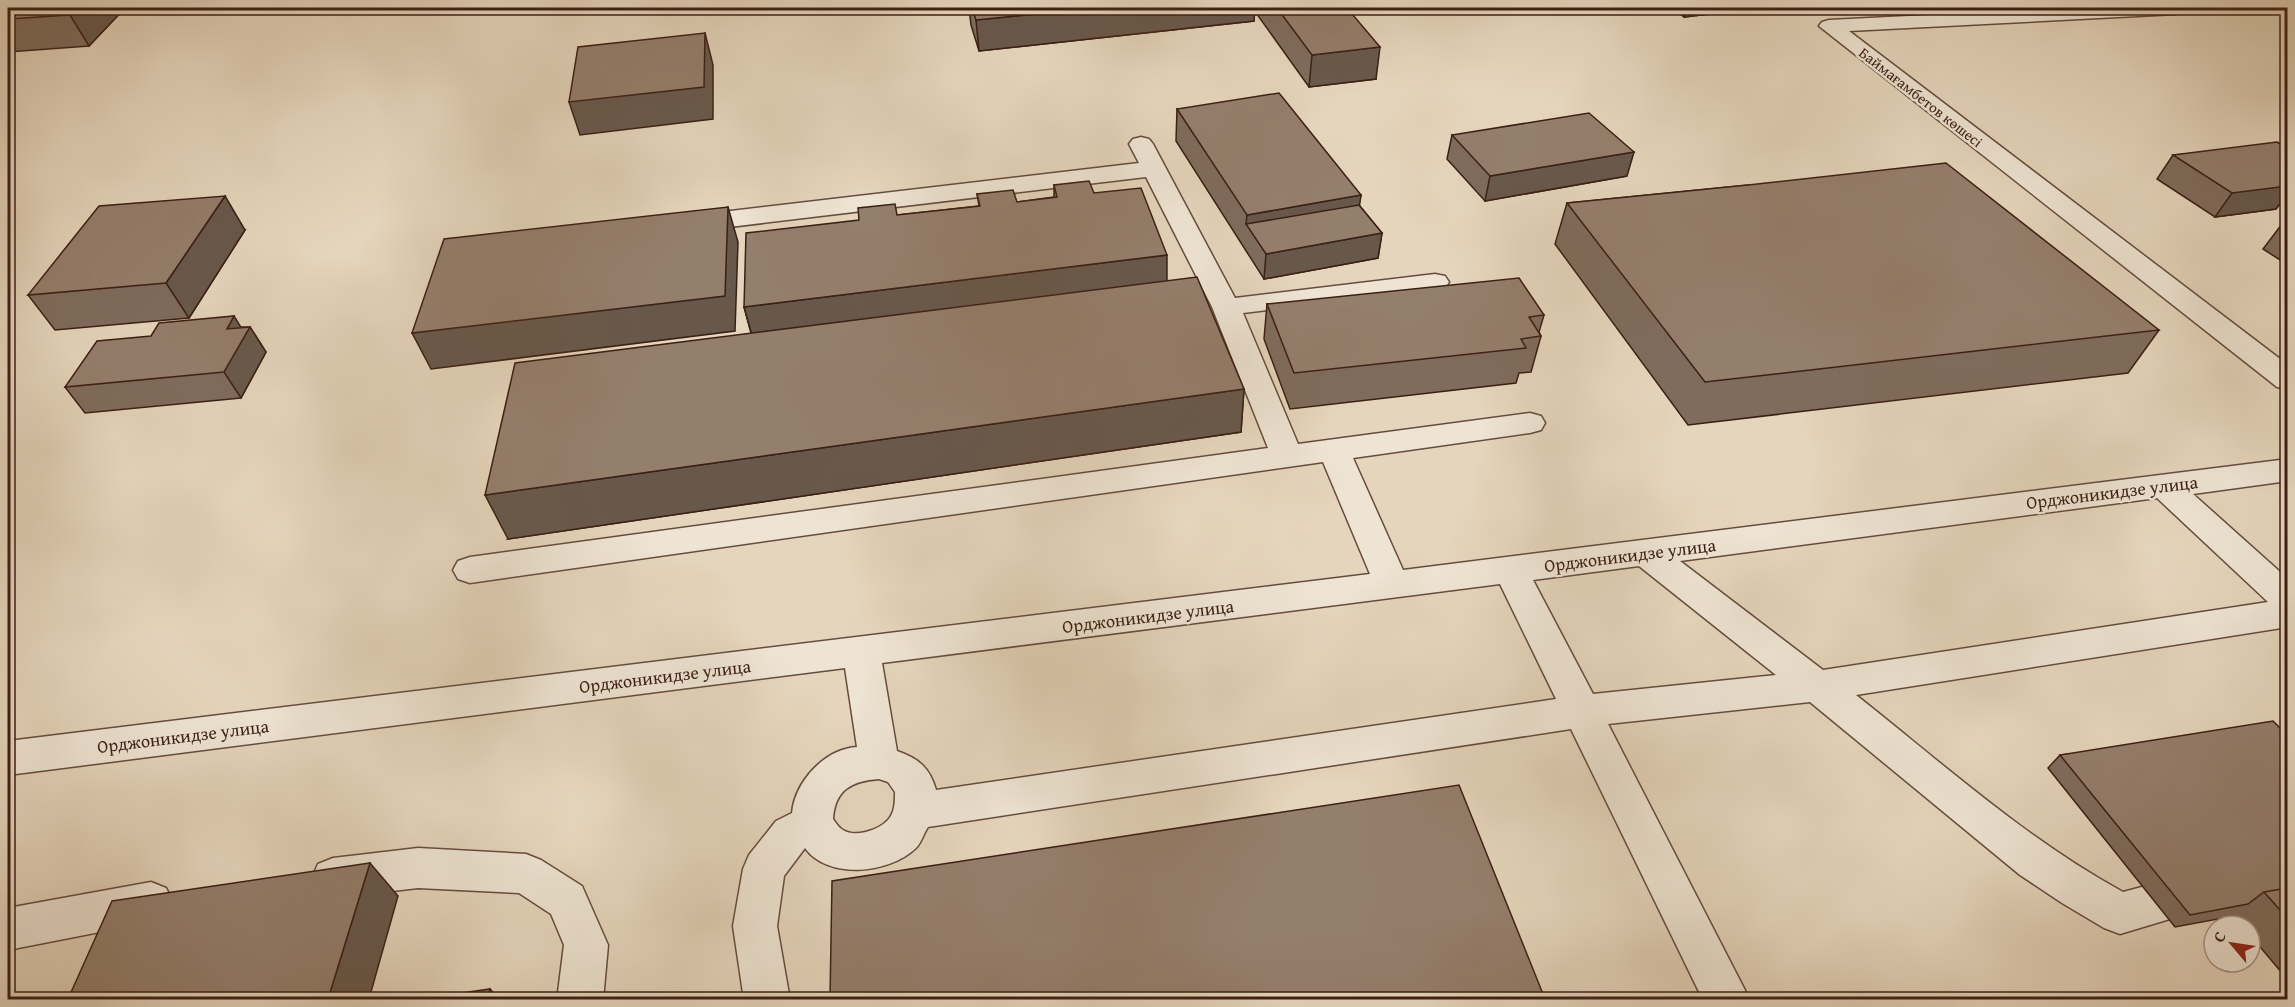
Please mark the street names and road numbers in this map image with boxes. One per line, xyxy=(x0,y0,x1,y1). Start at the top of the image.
street label: Баймағамбетов көшесі xyxy=(1855,42,1987,152)
street label: Орджоникидзе улица xyxy=(2025,468,2200,516)
street label: Орджоникидзе улица xyxy=(1543,531,1718,579)
street label: Орджоникидзе улица xyxy=(1061,592,1236,640)
street label: Орджоникидзе улица xyxy=(578,652,753,700)
street label: Орджоникидзе улица xyxy=(96,712,271,760)

